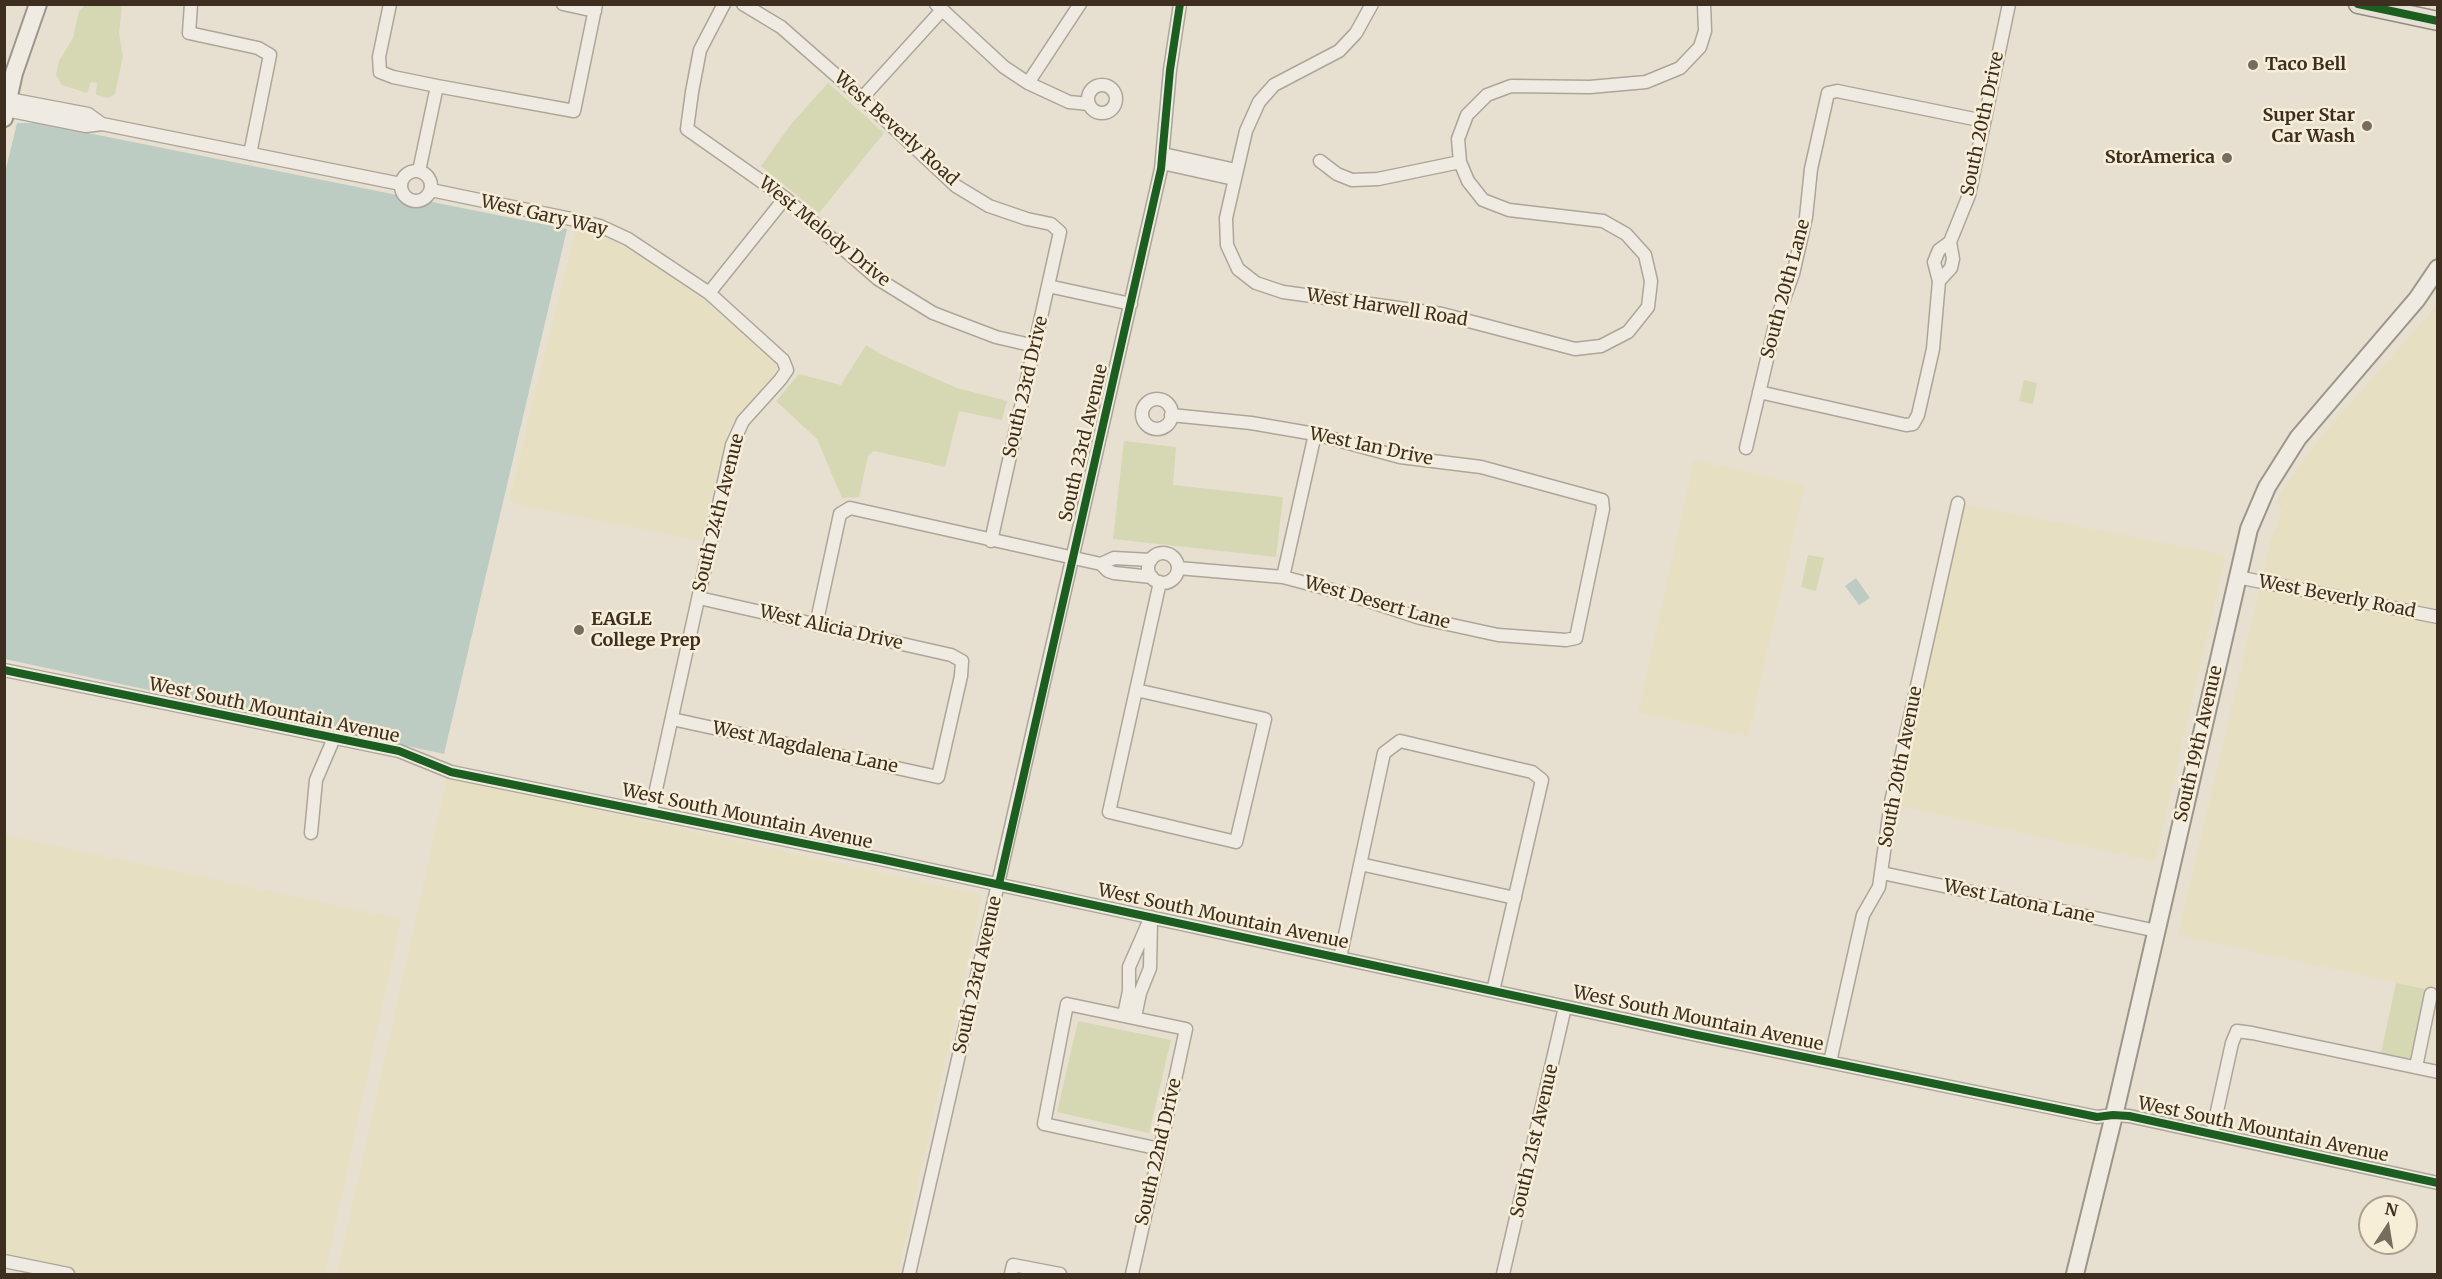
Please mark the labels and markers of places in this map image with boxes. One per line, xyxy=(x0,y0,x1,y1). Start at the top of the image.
place label: Taco Bell xyxy=(2265,54,2346,76)
marker: Taco Bell xyxy=(2246,58,2260,72)
place label: Super Star Car Wash xyxy=(2263,105,2355,148)
marker: Super Star Car Wash xyxy=(2360,119,2374,133)
place label: StorAmerica xyxy=(2105,147,2215,169)
marker: StorAmerica xyxy=(2220,151,2234,165)
place label: EAGLE College Prep xyxy=(591,609,701,652)
marker: EAGLE College Prep xyxy=(572,623,586,637)

